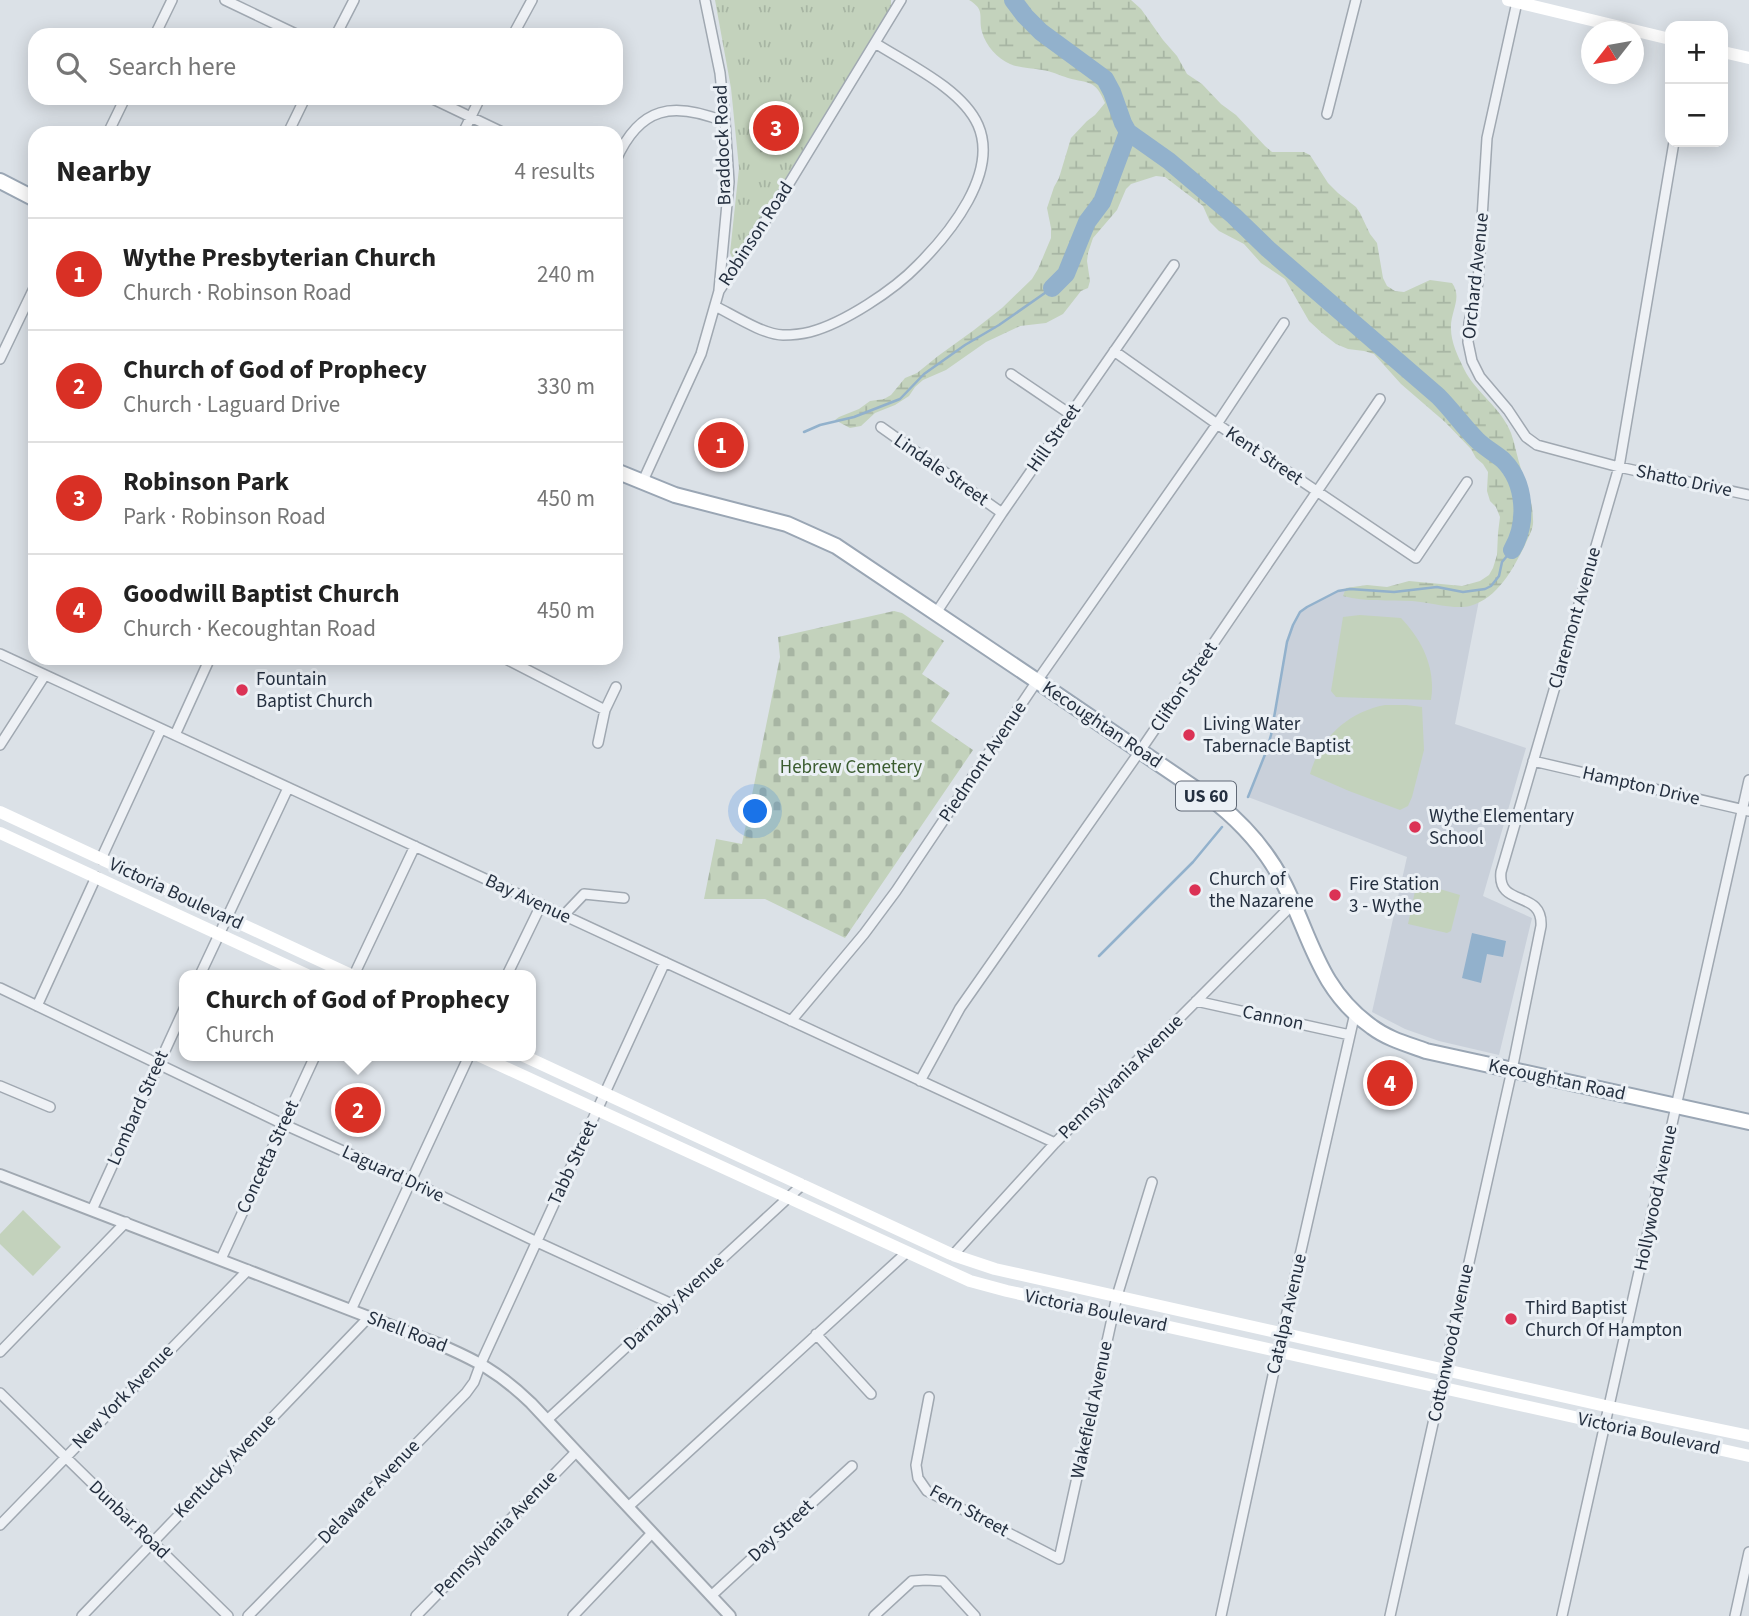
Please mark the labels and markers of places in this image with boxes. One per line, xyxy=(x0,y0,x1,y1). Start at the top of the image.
pin: 3 xyxy=(753,102,799,154)
pin: 1 xyxy=(698,419,744,471)
place label: Fountain Baptist Church xyxy=(256,666,373,715)
marker: Fountain Baptist Church xyxy=(234,682,250,698)
place label: Living Water Tabernacle Baptist xyxy=(1203,711,1351,760)
marker: Living Water Tabernacle Baptist xyxy=(1181,727,1197,743)
place label: Wythe Elementary School xyxy=(1429,803,1574,852)
marker: Wythe Elementary School xyxy=(1407,819,1423,835)
place label: Church of the Nazarene xyxy=(1209,866,1314,915)
place label: Fire Station 3 - Wythe xyxy=(1349,871,1440,920)
marker: Church of the Nazarene xyxy=(1187,882,1203,898)
marker: Fire Station 3 - Wythe xyxy=(1327,887,1343,903)
pin: 4 xyxy=(1367,1057,1413,1109)
pin: 2 xyxy=(335,1084,381,1136)
place label: Third Baptist Church Of Hampton xyxy=(1525,1295,1682,1344)
marker: Third Baptist Church Of Hampton xyxy=(1503,1311,1519,1327)

